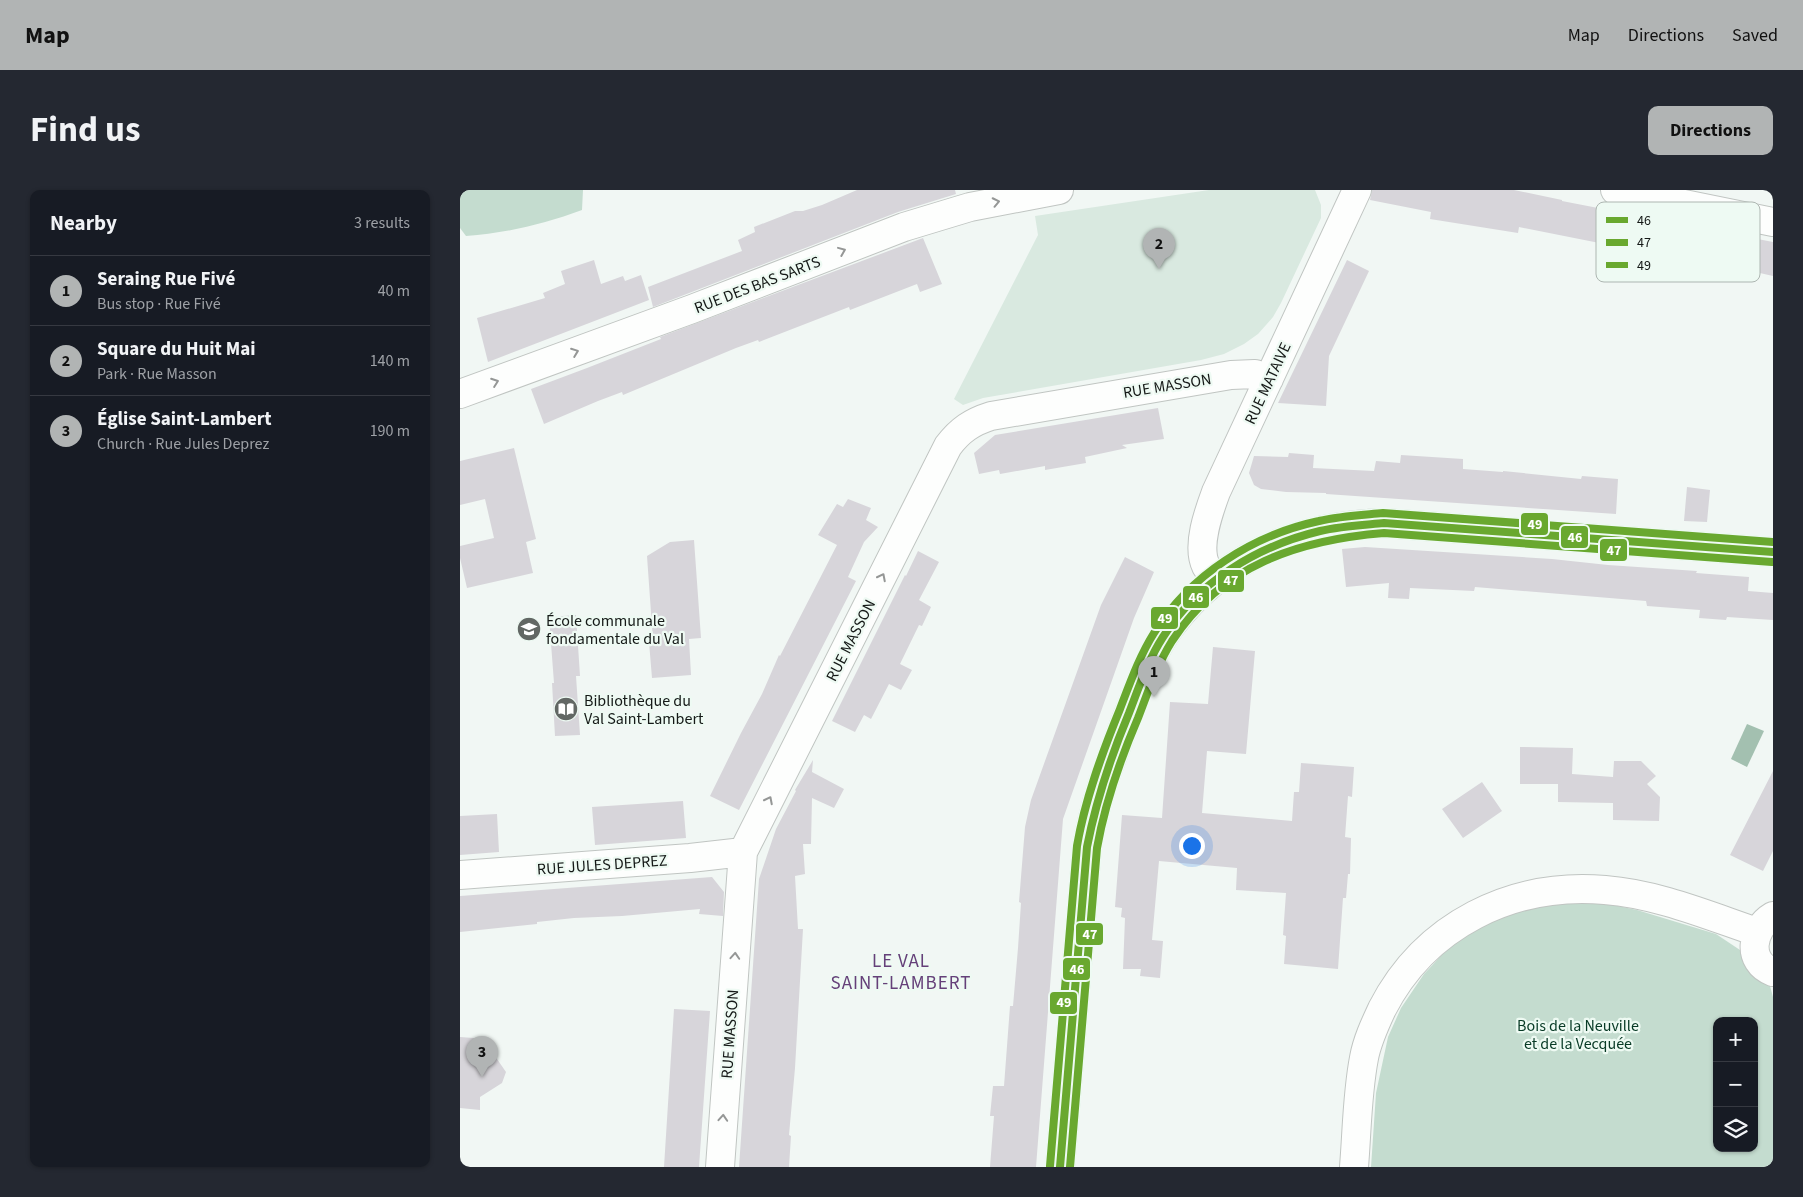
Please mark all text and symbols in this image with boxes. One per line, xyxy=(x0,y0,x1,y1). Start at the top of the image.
text: Map xyxy=(25,18,70,53)
text: Map xyxy=(1568,23,1600,48)
text: Directions xyxy=(1628,23,1704,48)
text: Saved xyxy=(1732,23,1778,48)
text: Find us xyxy=(30,105,140,155)
button: Directions xyxy=(1648,106,1773,155)
one-way arrow xyxy=(992,197,1001,208)
legend xyxy=(1596,202,1760,282)
text: Nearby xyxy=(50,208,117,238)
text: 46 xyxy=(1637,211,1651,231)
text: 3 results xyxy=(354,212,410,234)
pin: 2 xyxy=(1143,228,1175,269)
text: 47 xyxy=(1637,233,1651,253)
one-way arrow xyxy=(837,247,846,257)
street label: RUE DES BAS SARTS xyxy=(691,251,824,319)
text: 49 xyxy=(1637,256,1651,276)
text: Seraing Rue Fivé xyxy=(97,266,235,293)
text: 1 xyxy=(62,280,70,302)
text: 40 m xyxy=(378,280,410,302)
text: Bus stop · Rue Fivé xyxy=(97,293,221,315)
text: Square du Huit Mai xyxy=(97,336,255,363)
street label: RUE MATAIVE xyxy=(1239,339,1296,428)
one-way arrow xyxy=(571,348,579,358)
text: 2 xyxy=(62,350,70,372)
text: 140 m xyxy=(370,350,410,372)
text: Park · Rue Masson xyxy=(97,363,217,385)
street label: RUE MASSON xyxy=(1121,368,1213,404)
one-way arrow xyxy=(490,378,499,388)
text: Église Saint-Lambert xyxy=(97,406,272,433)
text: 3 xyxy=(62,420,70,442)
text: 190 m xyxy=(370,420,410,442)
text: Church · Rue Jules Deprez xyxy=(97,433,269,455)
line badge: 49 xyxy=(1520,512,1549,536)
text: 49 xyxy=(1528,515,1542,535)
line badge: 46 xyxy=(1560,525,1589,549)
text: 46 xyxy=(1568,528,1582,548)
line badge: 47 xyxy=(1599,538,1628,562)
text: 47 xyxy=(1607,541,1621,561)
line badge: 47 xyxy=(1217,569,1245,593)
text: 47 xyxy=(1224,571,1238,591)
one-way arrow xyxy=(876,573,886,582)
line badge: 46 xyxy=(1182,585,1210,609)
text: 46 xyxy=(1189,588,1203,608)
street label: RUE MASSON xyxy=(821,596,881,685)
line badge: 49 xyxy=(1150,606,1179,630)
text: 49 xyxy=(1158,609,1172,629)
place label: École communale fondamentale du Val xyxy=(546,610,684,650)
school or university icon: École communale fondamentale du Val xyxy=(516,616,542,642)
pin: 1 xyxy=(1138,656,1170,697)
place label: Bibliothèque du Val Saint-Lambert xyxy=(584,690,704,730)
library icon: Bibliothèque du Val Saint-Lambert xyxy=(553,696,579,722)
one-way arrow xyxy=(763,796,773,805)
your location xyxy=(1179,833,1205,859)
street label: RUE JULES DEPREZ xyxy=(536,849,668,881)
line badge: 47 xyxy=(1075,922,1104,946)
text: 47 xyxy=(1083,925,1097,945)
district label: LE VAL SAINT-LAMBERT xyxy=(831,948,971,997)
one-way arrow xyxy=(729,952,740,960)
line badge: 46 xyxy=(1062,957,1091,981)
text: 46 xyxy=(1070,960,1084,980)
street label: RUE MASSON xyxy=(716,989,744,1079)
line badge: 49 xyxy=(1049,991,1078,1015)
text: 49 xyxy=(1057,993,1071,1013)
park label: Bois de la Neuville et de la Vecquée xyxy=(1517,1015,1639,1055)
map controls xyxy=(1713,1017,1758,1152)
button: + xyxy=(1713,1017,1758,1062)
pin: 3 xyxy=(466,1036,498,1077)
button: − xyxy=(1713,1062,1758,1107)
button: layers xyxy=(1713,1107,1758,1152)
one-way arrow xyxy=(718,1114,729,1122)

